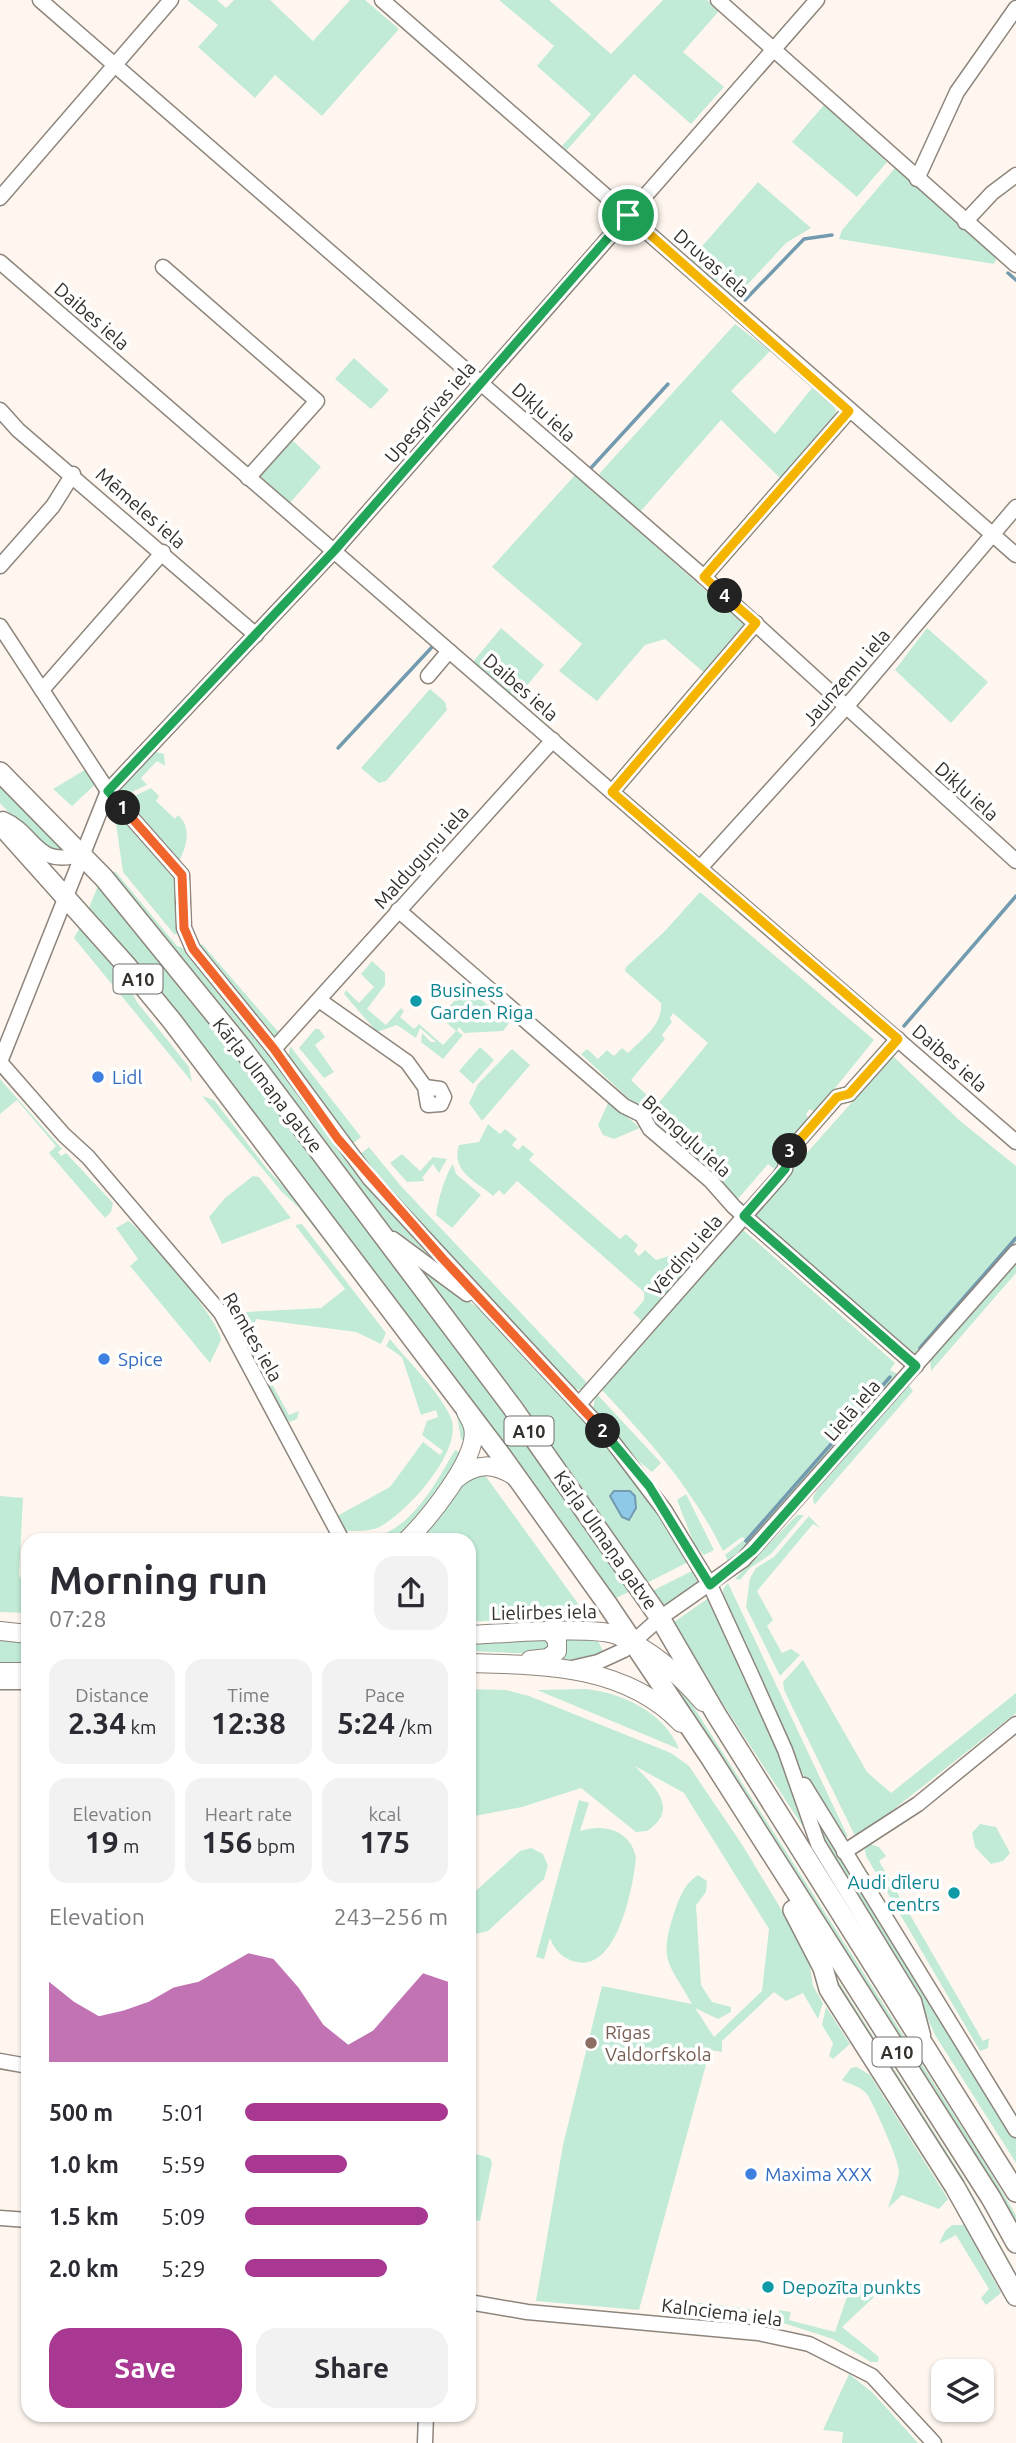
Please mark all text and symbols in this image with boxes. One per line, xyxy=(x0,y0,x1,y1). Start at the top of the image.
pin xyxy=(598,185,658,245)
icon: arrive xyxy=(609,196,647,234)
street label: Druvas iela xyxy=(670,224,754,302)
street label: Daibes iela xyxy=(50,278,134,354)
street label: Upesgrīvas iela xyxy=(380,357,480,467)
street label: Dikļu iela xyxy=(508,378,580,446)
street label: Mēmeles iela xyxy=(92,463,190,553)
pin: 4 xyxy=(708,578,742,614)
text: 4 xyxy=(719,584,730,606)
street label: Jaunzemu iela xyxy=(798,624,894,730)
street label: Daibes iela xyxy=(479,649,563,725)
street label: Dikļu iela xyxy=(931,757,1003,825)
pin: 1 xyxy=(106,790,140,826)
text: 1 xyxy=(117,796,128,818)
street label: Malduguņu iela xyxy=(369,801,473,913)
road number: A10 xyxy=(114,964,162,994)
place label: Business Garden Riga xyxy=(430,979,534,1023)
marker: Business Garden Riga xyxy=(408,993,424,1009)
street label: Kārļa Ulmaņa gatve xyxy=(209,1013,327,1157)
street label: Daibes iela xyxy=(908,1020,992,1096)
place label: Lidl xyxy=(112,1066,142,1088)
marker: Lidl xyxy=(90,1069,106,1085)
street label: Branguļu iela xyxy=(638,1090,736,1182)
pin: 3 xyxy=(772,1134,808,1168)
text: 3 xyxy=(784,1139,795,1161)
street label: Vērdiņu iela xyxy=(644,1210,726,1300)
street label: Remtes iela xyxy=(219,1289,287,1385)
place label: Spice xyxy=(118,1348,163,1370)
marker: Spice xyxy=(96,1351,112,1367)
street label: Lielā iela xyxy=(819,1375,885,1445)
pin: 2 xyxy=(586,1414,620,1448)
road number: A10 xyxy=(504,1416,554,1446)
text: 2 xyxy=(597,1419,608,1441)
street label: Kārļa Ulmaņa gatve xyxy=(550,1466,662,1614)
button: share xyxy=(374,1556,448,1630)
text: Morning run xyxy=(49,1559,268,1601)
street label: Lielirbes iela xyxy=(491,1600,597,1624)
text: 07:28 xyxy=(49,1606,107,1631)
text: Distance xyxy=(75,1684,149,1706)
text: Time xyxy=(227,1684,270,1706)
text: Pace xyxy=(365,1684,405,1706)
text: 2.34 xyxy=(68,1706,126,1740)
text: 12:38 xyxy=(211,1706,286,1740)
text: 5:24 xyxy=(337,1706,395,1740)
text: km xyxy=(126,1716,156,1738)
text: /km xyxy=(395,1716,433,1738)
text: Elevation xyxy=(73,1803,152,1825)
text: Heart rate xyxy=(205,1803,292,1825)
text: kcal xyxy=(368,1803,401,1825)
text: 19 xyxy=(85,1825,119,1859)
text: 156 xyxy=(202,1825,252,1859)
text: 175 xyxy=(359,1825,410,1859)
text: m xyxy=(119,1835,139,1857)
text: bpm xyxy=(252,1835,295,1857)
place label: Audi dīleru centrs xyxy=(847,1871,940,1915)
marker: Audi dīleru centrs xyxy=(946,1885,962,1901)
text: Elevation xyxy=(49,1904,145,1929)
text: 243–256 m xyxy=(334,1904,448,1929)
place label: Rīgas Valdorfskola xyxy=(605,2021,712,2065)
marker: Rīgas Valdorfskola xyxy=(583,2035,599,2051)
road number: A10 xyxy=(872,2038,922,2066)
text: 500 m xyxy=(49,2100,113,2125)
text: 5:01 xyxy=(161,2100,206,2125)
text: 1.0 km xyxy=(49,2152,119,2177)
text: 5:59 xyxy=(161,2152,206,2177)
place label: Maxima XXX xyxy=(765,2163,872,2185)
marker: Maxima XXX xyxy=(743,2166,759,2182)
text: 1.5 km xyxy=(49,2204,119,2229)
text: 5:09 xyxy=(161,2204,206,2229)
text: 2.0 km xyxy=(49,2256,119,2281)
text: 5:29 xyxy=(161,2256,206,2281)
place label: Depozīta punkts xyxy=(782,2276,921,2298)
marker: Depozīta punkts xyxy=(760,2279,776,2295)
street label: Kalnciema iela xyxy=(660,2294,784,2330)
button: Save xyxy=(49,2328,242,2408)
button: Share xyxy=(256,2328,448,2408)
map controls xyxy=(931,2359,994,2422)
button: layers xyxy=(931,2359,994,2422)

